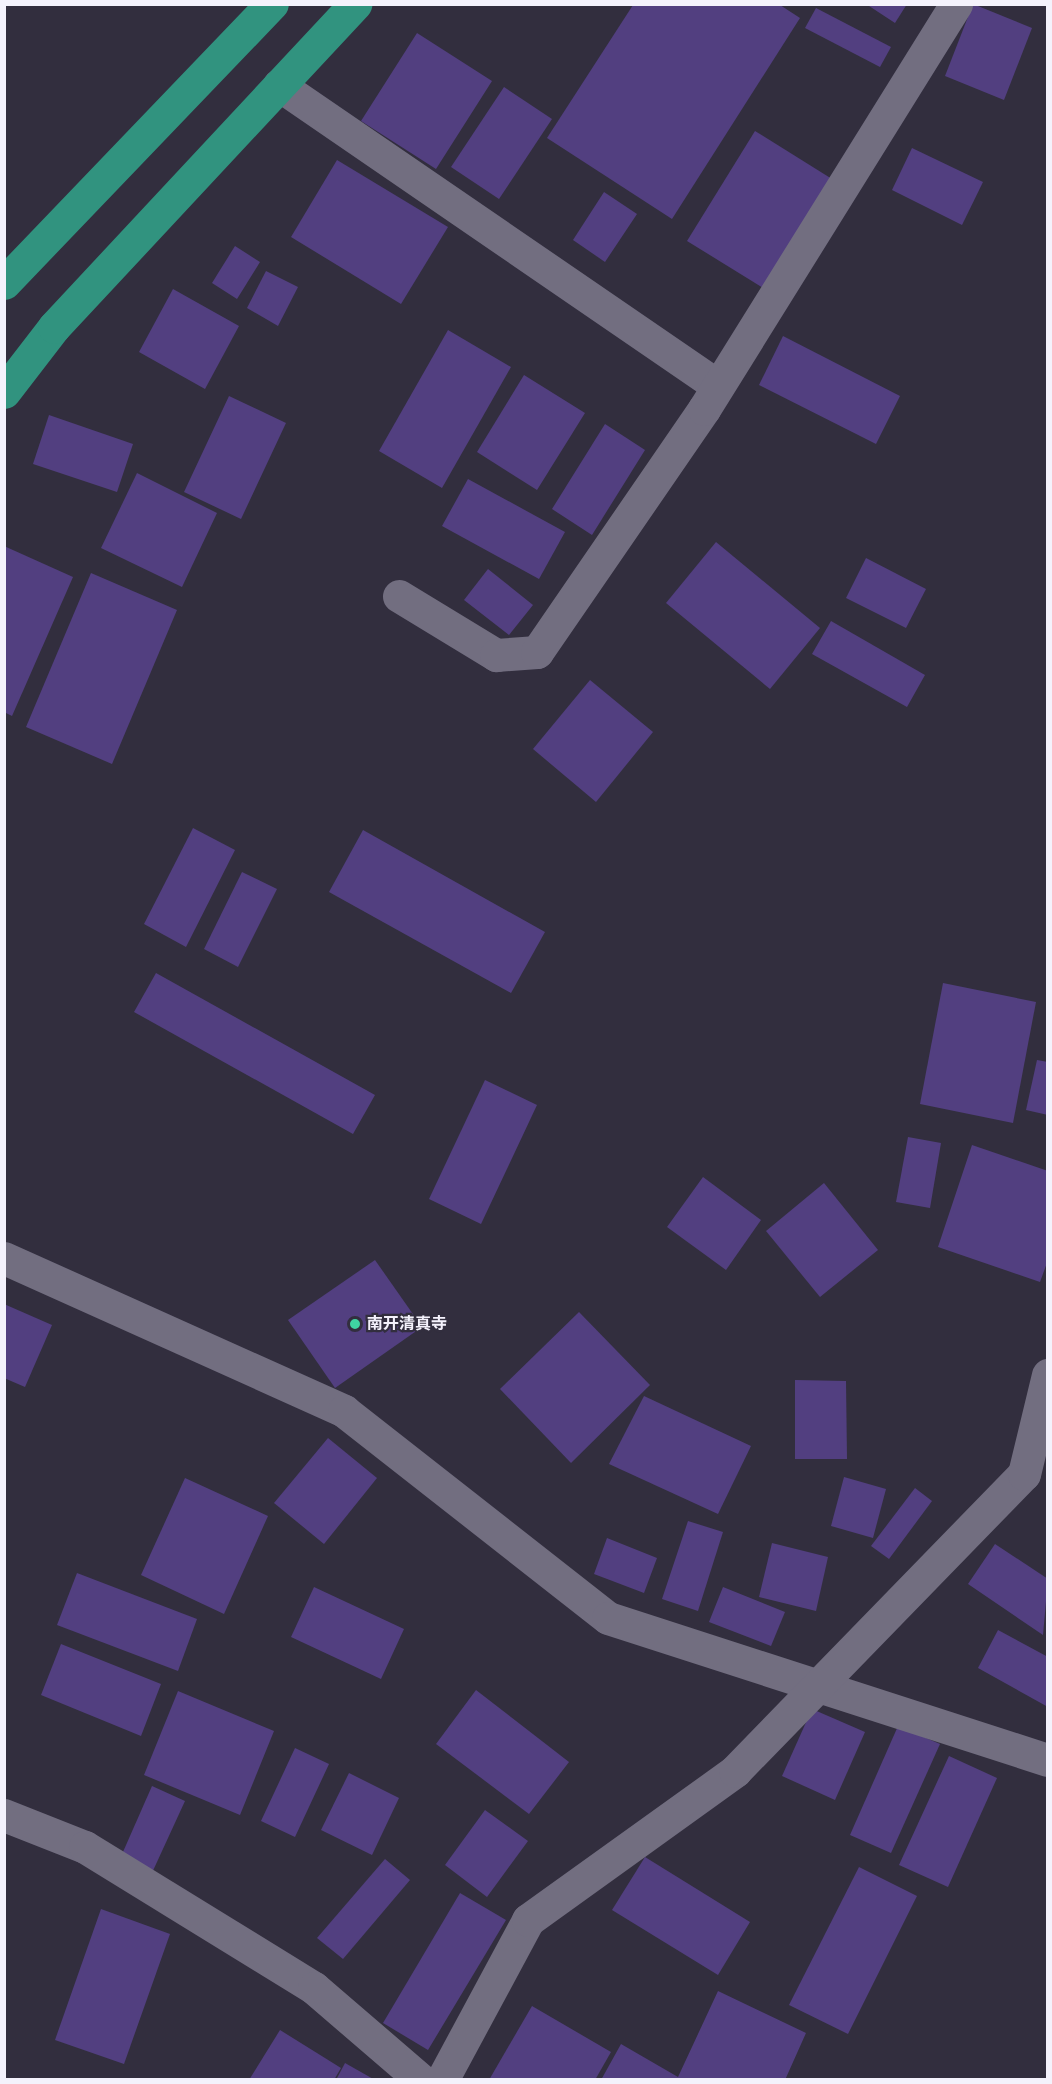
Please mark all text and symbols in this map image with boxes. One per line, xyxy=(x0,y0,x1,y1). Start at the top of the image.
place label: 南开清真寺 xyxy=(367,1314,447,1334)
marker: 南开清真寺 xyxy=(348,1317,362,1331)

